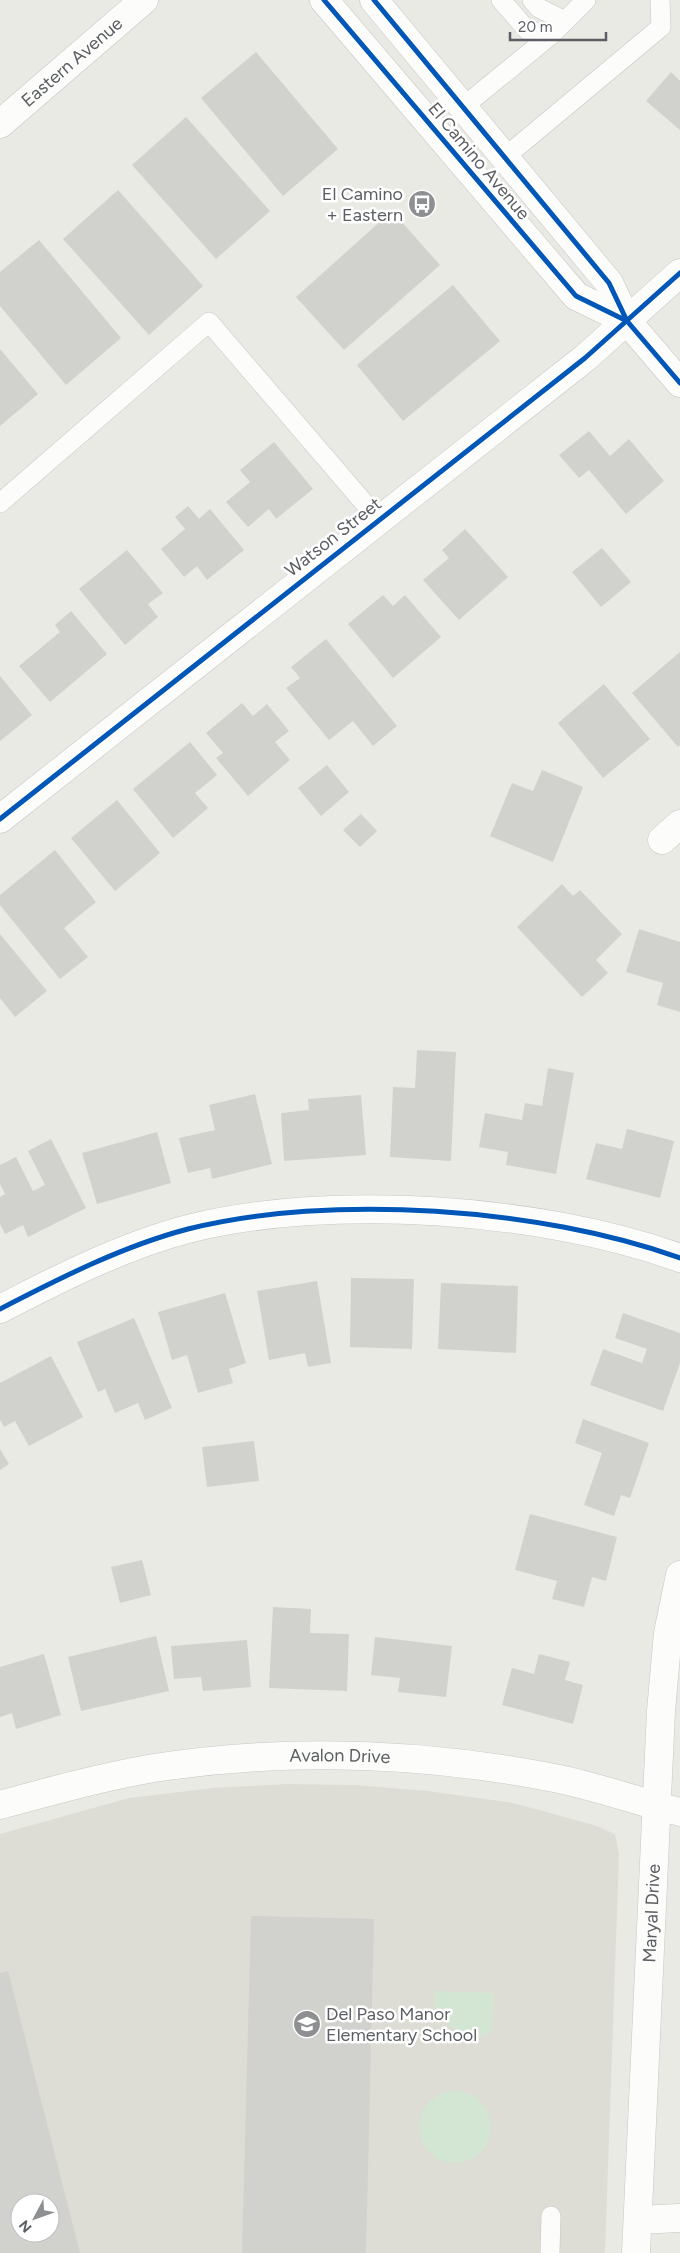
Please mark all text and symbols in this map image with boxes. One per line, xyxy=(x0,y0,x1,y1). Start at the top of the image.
scale bar xyxy=(510,10,606,42)
street label: Eastern Avenue xyxy=(17,12,127,112)
text: 20 m xyxy=(518,18,552,36)
street label: El Camino Avenue xyxy=(423,98,535,224)
place label: El Camino + Eastern xyxy=(322,183,403,226)
bus stop icon: El Camino + Eastern xyxy=(407,189,437,219)
street label: Watson Street xyxy=(280,492,386,581)
street label: Avalon Drive xyxy=(289,1744,391,1768)
street label: Maryal Drive xyxy=(638,1863,665,1963)
place label: Del Paso Manor Elementary School xyxy=(326,2003,477,2046)
school or university icon: Del Paso Manor Elementary School xyxy=(292,2009,322,2039)
north arrow xyxy=(10,2193,60,2243)
text: N xyxy=(16,2217,36,2236)

